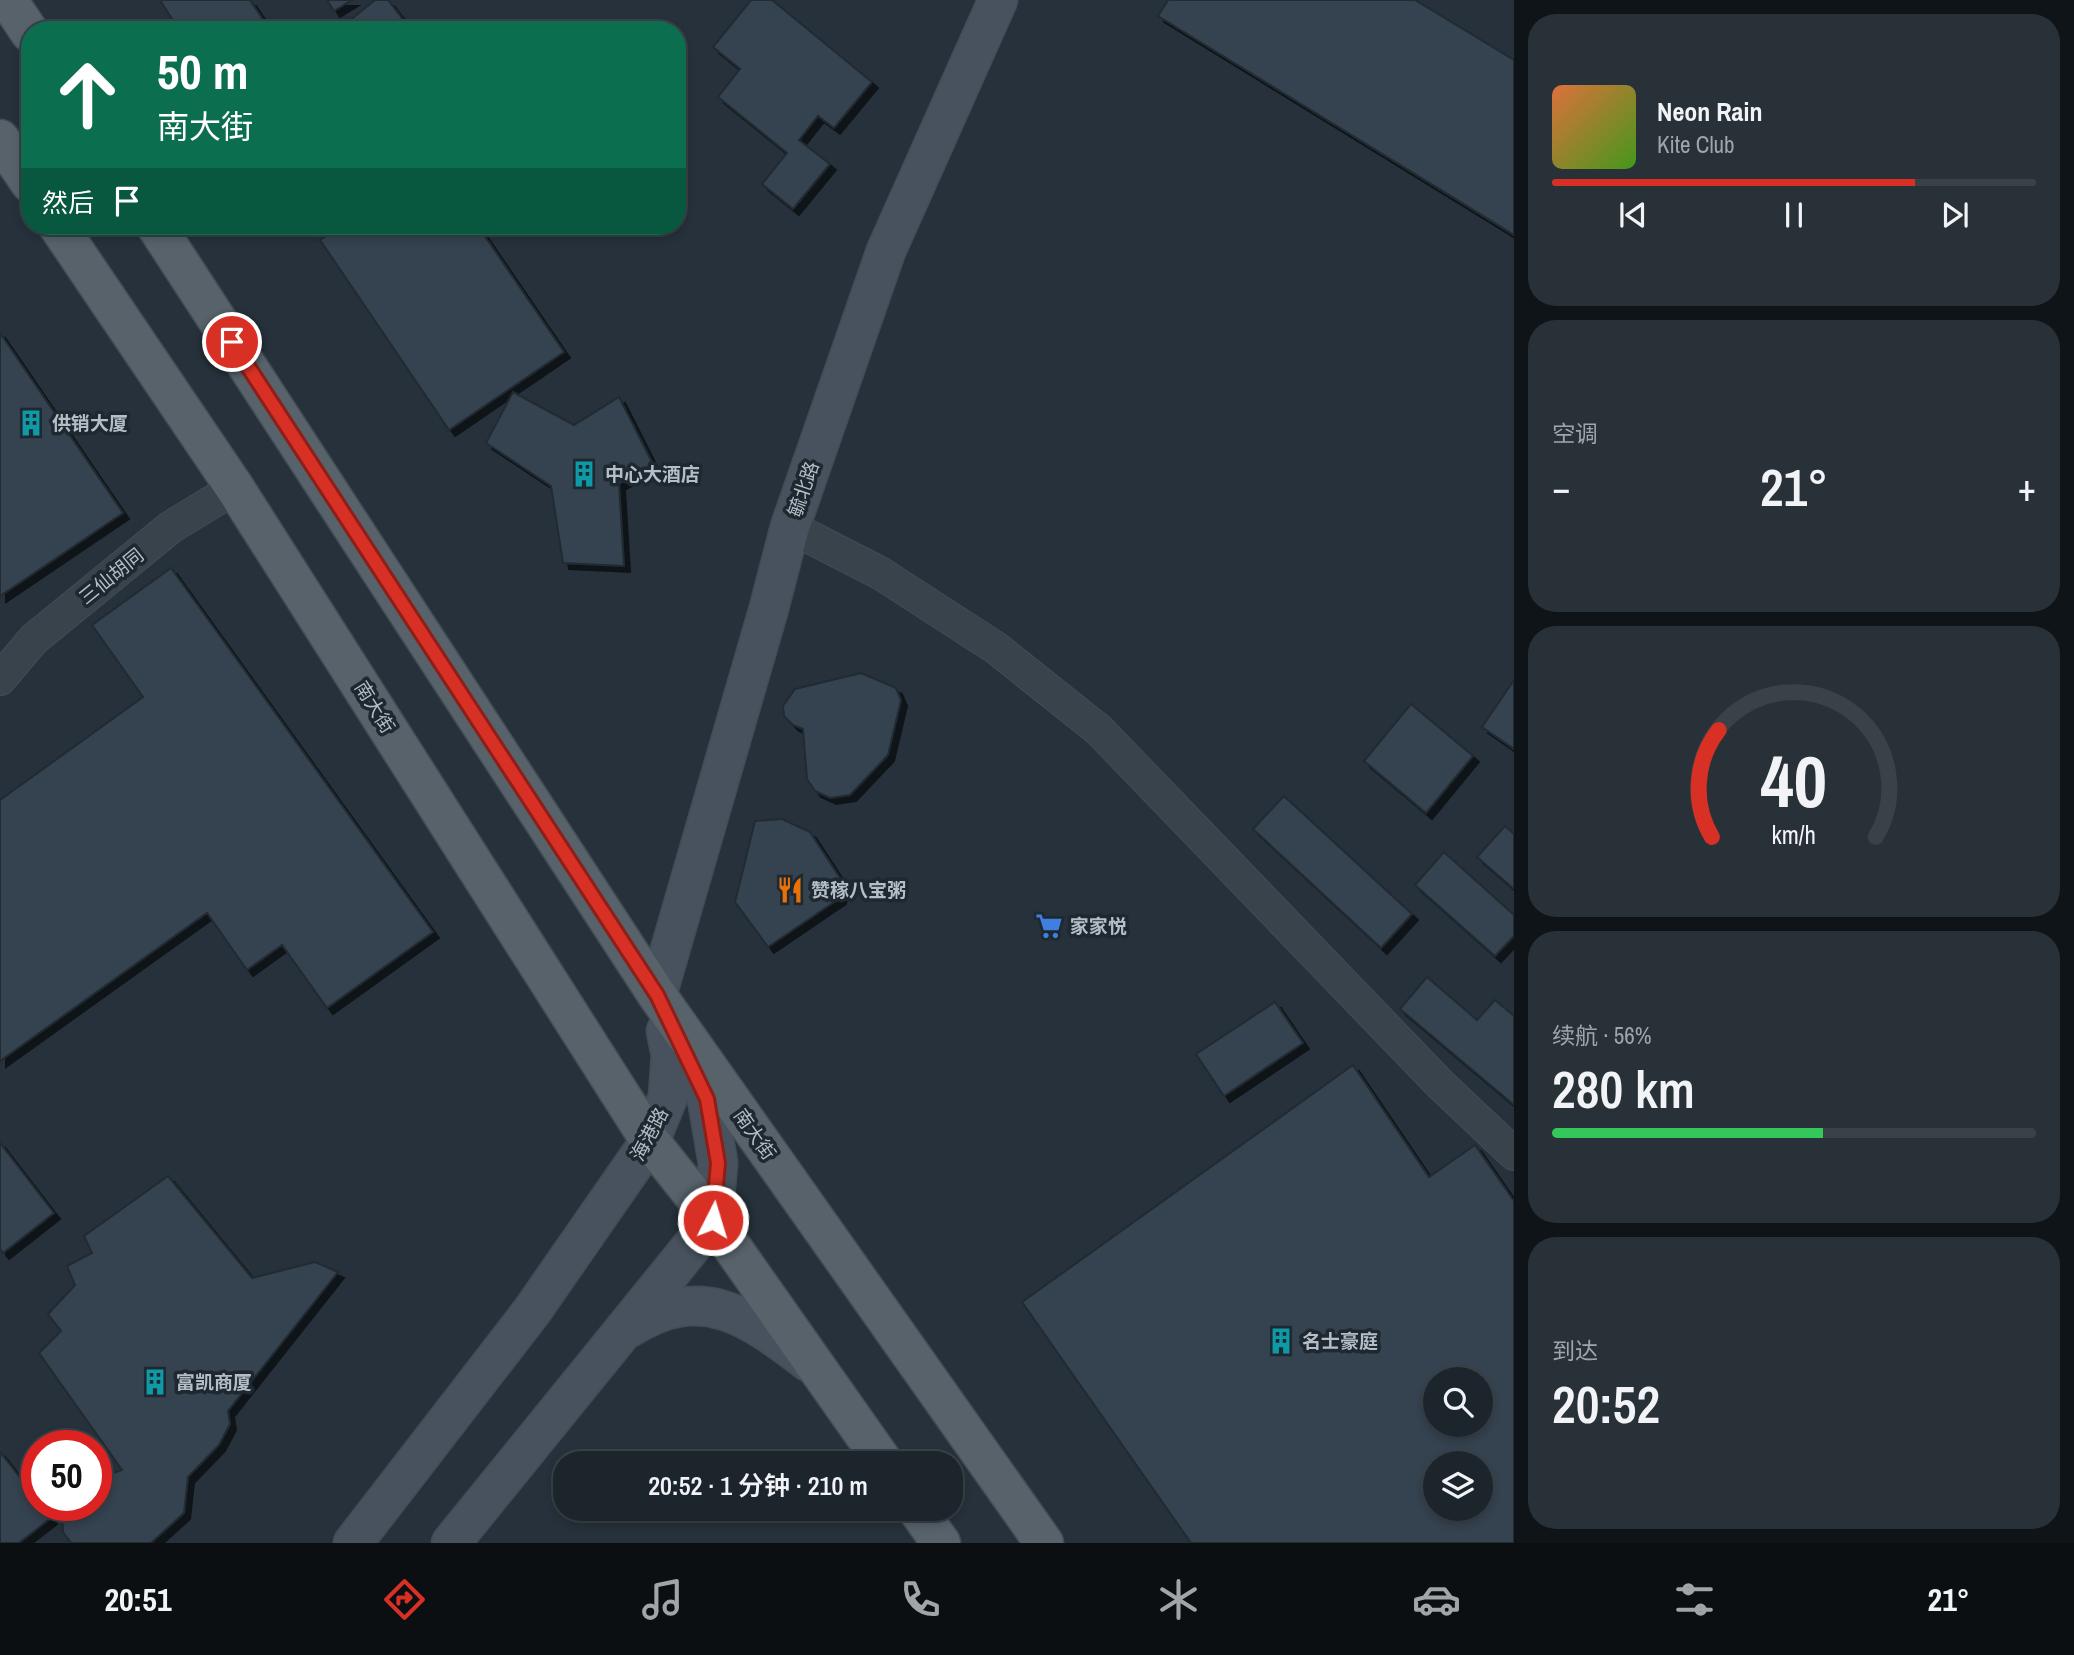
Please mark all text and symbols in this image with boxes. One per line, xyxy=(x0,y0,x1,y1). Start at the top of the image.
text: 50 m xyxy=(157,38,249,104)
icon: ahead xyxy=(42,49,133,140)
text: Neon Rain xyxy=(1657,94,1762,129)
text: 南大街 xyxy=(157,105,253,148)
text: Kite Club xyxy=(1657,129,1735,160)
icon: arrive xyxy=(108,182,146,220)
text: 然后 xyxy=(42,185,94,220)
icon: previous xyxy=(1614,196,1652,234)
icon: pause xyxy=(1775,196,1813,234)
icon: next xyxy=(1936,196,1974,234)
pin xyxy=(202,312,262,372)
icon: arrive xyxy=(213,323,251,361)
building icon: 供销大厦 xyxy=(16,408,46,438)
place label: 供销大厦 xyxy=(52,410,128,436)
text: 空调 xyxy=(1552,418,1598,449)
text: 21° xyxy=(1760,452,1828,522)
street label: 毓北路 xyxy=(781,458,825,520)
building icon: 中心大酒店 xyxy=(569,459,599,489)
place label: 中心大酒店 xyxy=(605,461,700,487)
text: − xyxy=(1552,462,1570,513)
text: + xyxy=(2018,462,2036,513)
street label: 三仙胡同 xyxy=(73,542,149,610)
street label: 南大街 xyxy=(349,676,401,738)
text: 40 xyxy=(1761,733,1827,831)
text: km/h xyxy=(1772,818,1816,852)
restaurant icon: 赞稼八宝粥 xyxy=(775,875,805,905)
place label: 赞稼八宝粥 xyxy=(811,877,906,903)
supermarket icon: 家家悦 xyxy=(1034,911,1064,941)
place label: 家家悦 xyxy=(1070,913,1127,939)
text: 续航 · 56% xyxy=(1552,1020,1651,1051)
text: 280 km xyxy=(1552,1054,1695,1124)
street label: 海港路 xyxy=(624,1103,674,1165)
street label: 南大街 xyxy=(728,1103,782,1165)
position arrow xyxy=(676,1183,750,1257)
building icon: 名士豪庭 xyxy=(1266,1326,1296,1356)
place label: 名士豪庭 xyxy=(1302,1328,1378,1354)
text: 到达 xyxy=(1552,1335,1598,1366)
building icon: 富凯商厦 xyxy=(140,1367,170,1397)
map controls xyxy=(1423,1367,1493,1521)
button: search xyxy=(1423,1367,1493,1437)
place label: 富凯商厦 xyxy=(176,1369,252,1395)
text: 20:52 xyxy=(1552,1369,1660,1439)
speed limit sign: 50 xyxy=(21,1430,112,1521)
button: layers xyxy=(1423,1451,1493,1521)
text: 20:52 · 1 分钟 · 210 m xyxy=(648,1468,868,1503)
icon: directions xyxy=(380,1575,429,1624)
icon: music xyxy=(638,1575,687,1624)
icon: phone xyxy=(896,1575,945,1624)
icon: climate xyxy=(1154,1575,1203,1624)
icon: car xyxy=(1412,1575,1461,1624)
icon: filters xyxy=(1670,1575,1719,1624)
text: 20:51 xyxy=(104,1578,172,1621)
text: 21° xyxy=(1928,1578,1970,1621)

